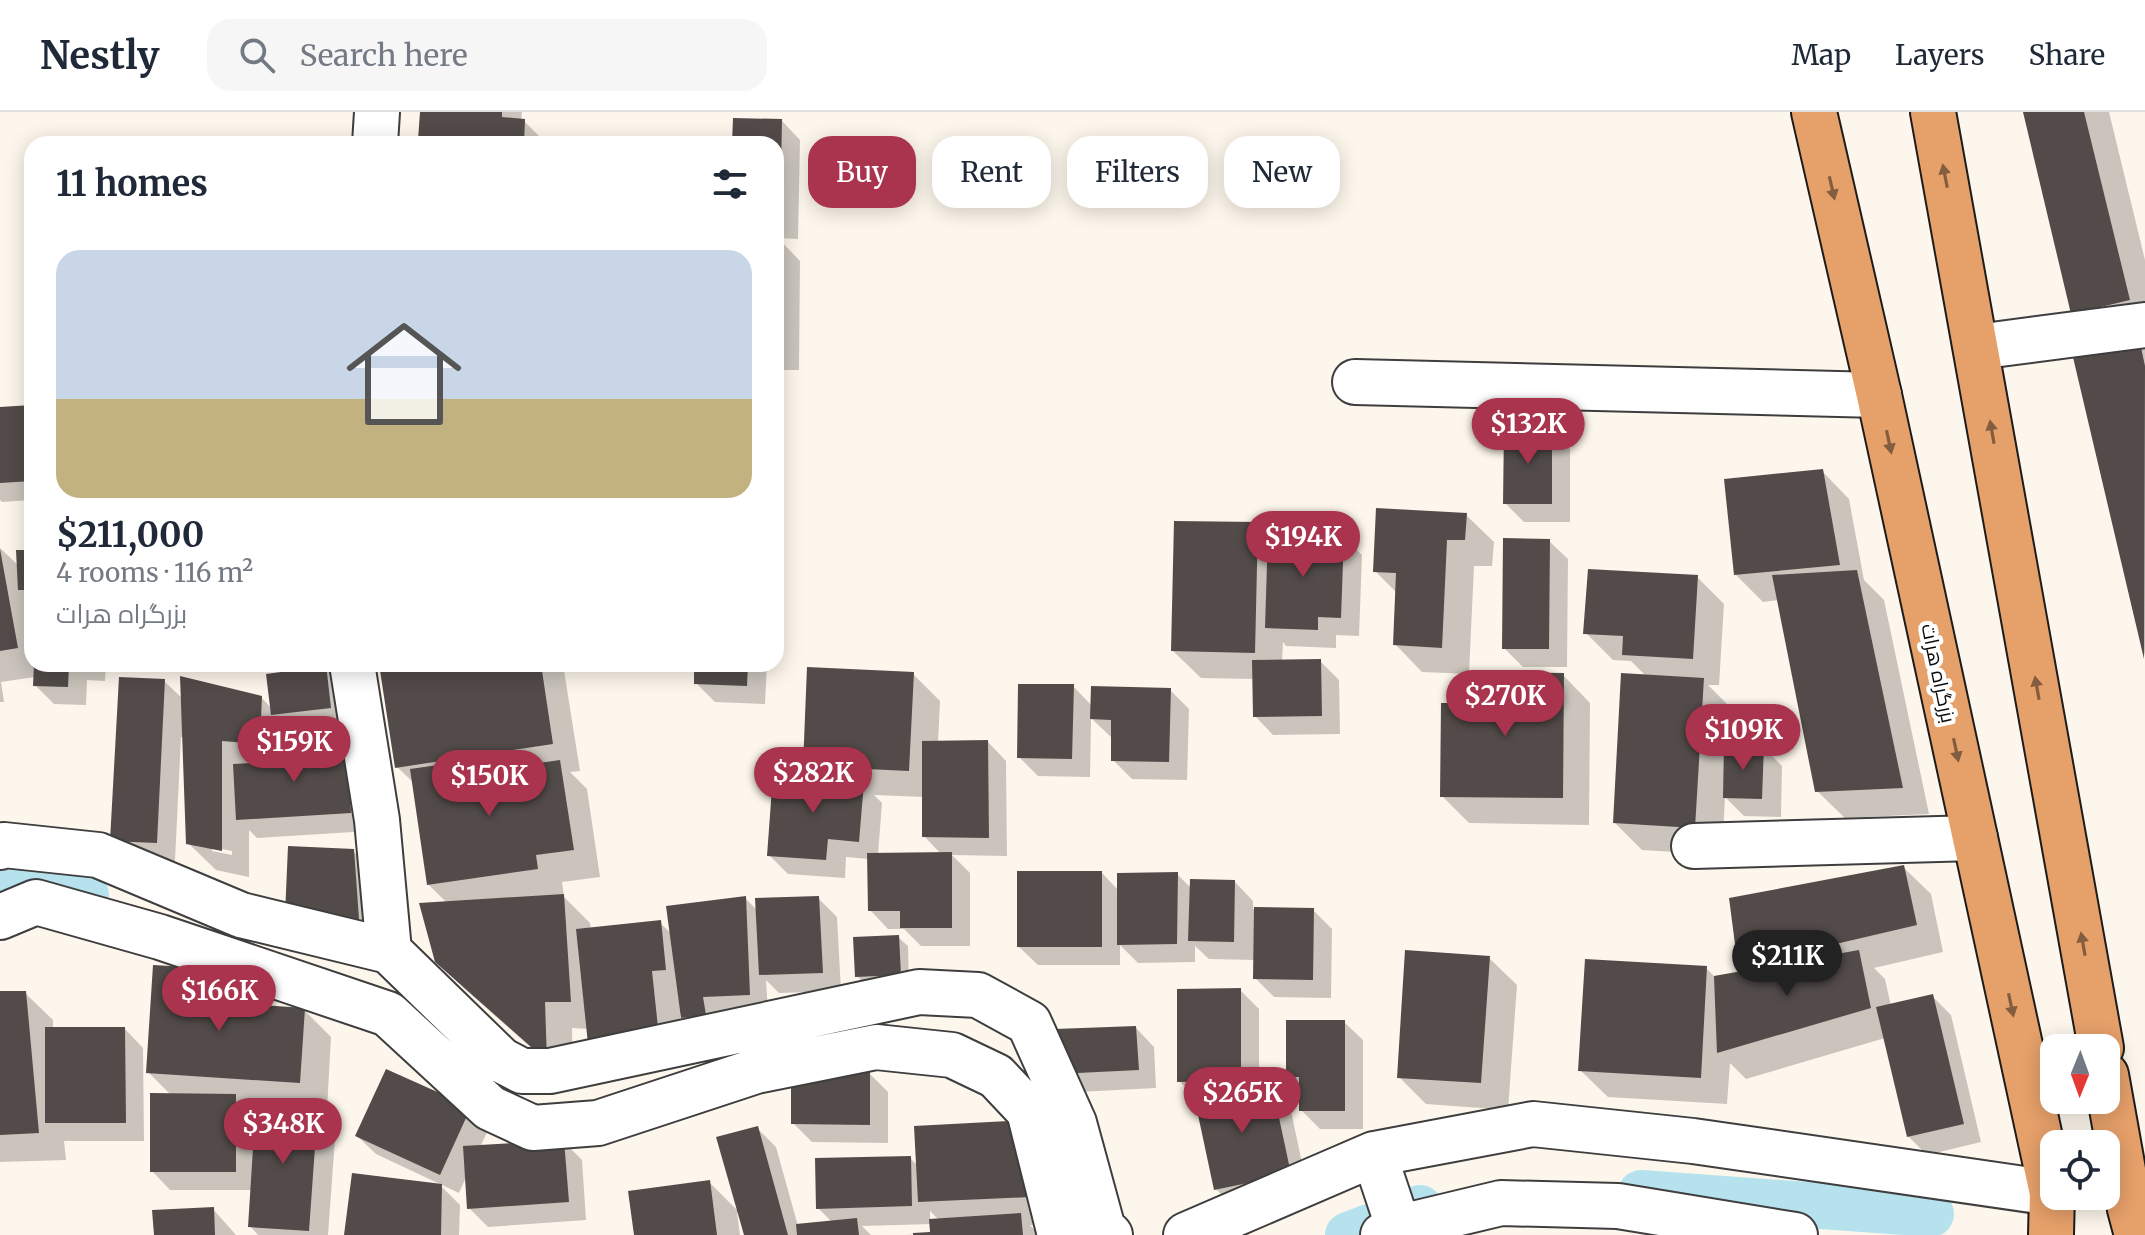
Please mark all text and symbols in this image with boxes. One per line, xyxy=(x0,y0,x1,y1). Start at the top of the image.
search box xyxy=(207,19,767,91)
text: Nestly xyxy=(40,32,159,79)
icon: search xyxy=(235,33,279,77)
text: Search here xyxy=(299,36,468,74)
text: Map xyxy=(1791,37,1851,73)
text: Layers xyxy=(1895,37,1984,73)
text: Share xyxy=(2028,37,2105,73)
chip: Buy xyxy=(808,136,916,208)
chip: Rent xyxy=(932,136,1051,208)
chip: Filters xyxy=(1067,136,1208,208)
chip: New xyxy=(1224,136,1340,208)
icon: filters xyxy=(708,162,752,206)
text: 11 homes xyxy=(56,163,208,205)
one-way arrow xyxy=(1939,163,1951,188)
one-way arrow xyxy=(1826,176,1839,201)
icon: home xyxy=(332,302,476,446)
pin: $132K xyxy=(1472,398,1584,466)
text: $132K xyxy=(1490,407,1566,440)
one-way arrow xyxy=(1986,419,1998,444)
one-way arrow xyxy=(1883,429,1896,454)
pin: $194K xyxy=(1247,511,1359,579)
text: $211,000 xyxy=(56,514,204,556)
text: $194K xyxy=(1264,520,1342,553)
text: 4 rooms · 116 m² xyxy=(56,556,253,589)
text: بزرگراه هرات xyxy=(56,597,187,630)
street label: بزرگراه هرات xyxy=(1916,621,1962,725)
pin: $270K xyxy=(1449,670,1561,738)
one-way arrow xyxy=(2031,675,2043,700)
text: $270K xyxy=(1464,679,1546,712)
pin: $109K xyxy=(1687,704,1799,772)
text: $109K xyxy=(1703,713,1783,746)
pin: $159K xyxy=(238,716,350,784)
text: $159K xyxy=(256,725,332,758)
one-way arrow xyxy=(1950,738,1963,763)
pin: $282K xyxy=(757,747,869,815)
pin: $150K xyxy=(433,750,545,818)
text: $282K xyxy=(772,756,854,789)
text: $150K xyxy=(450,759,528,792)
pin: $211K xyxy=(1731,930,1843,998)
one-way arrow xyxy=(2076,931,2088,956)
text: $211K xyxy=(1750,939,1824,972)
pin: $166K xyxy=(163,965,275,1033)
text: $166K xyxy=(180,974,258,1007)
one-way arrow xyxy=(2005,992,2018,1017)
north arrow xyxy=(2040,1034,2120,1114)
map controls xyxy=(2040,1034,2120,1210)
pin: $265K xyxy=(1186,1067,1298,1135)
text: $265K xyxy=(1202,1076,1282,1109)
pin: $348K xyxy=(227,1098,339,1166)
text: $348K xyxy=(242,1107,324,1140)
button: locate xyxy=(2040,1130,2120,1210)

